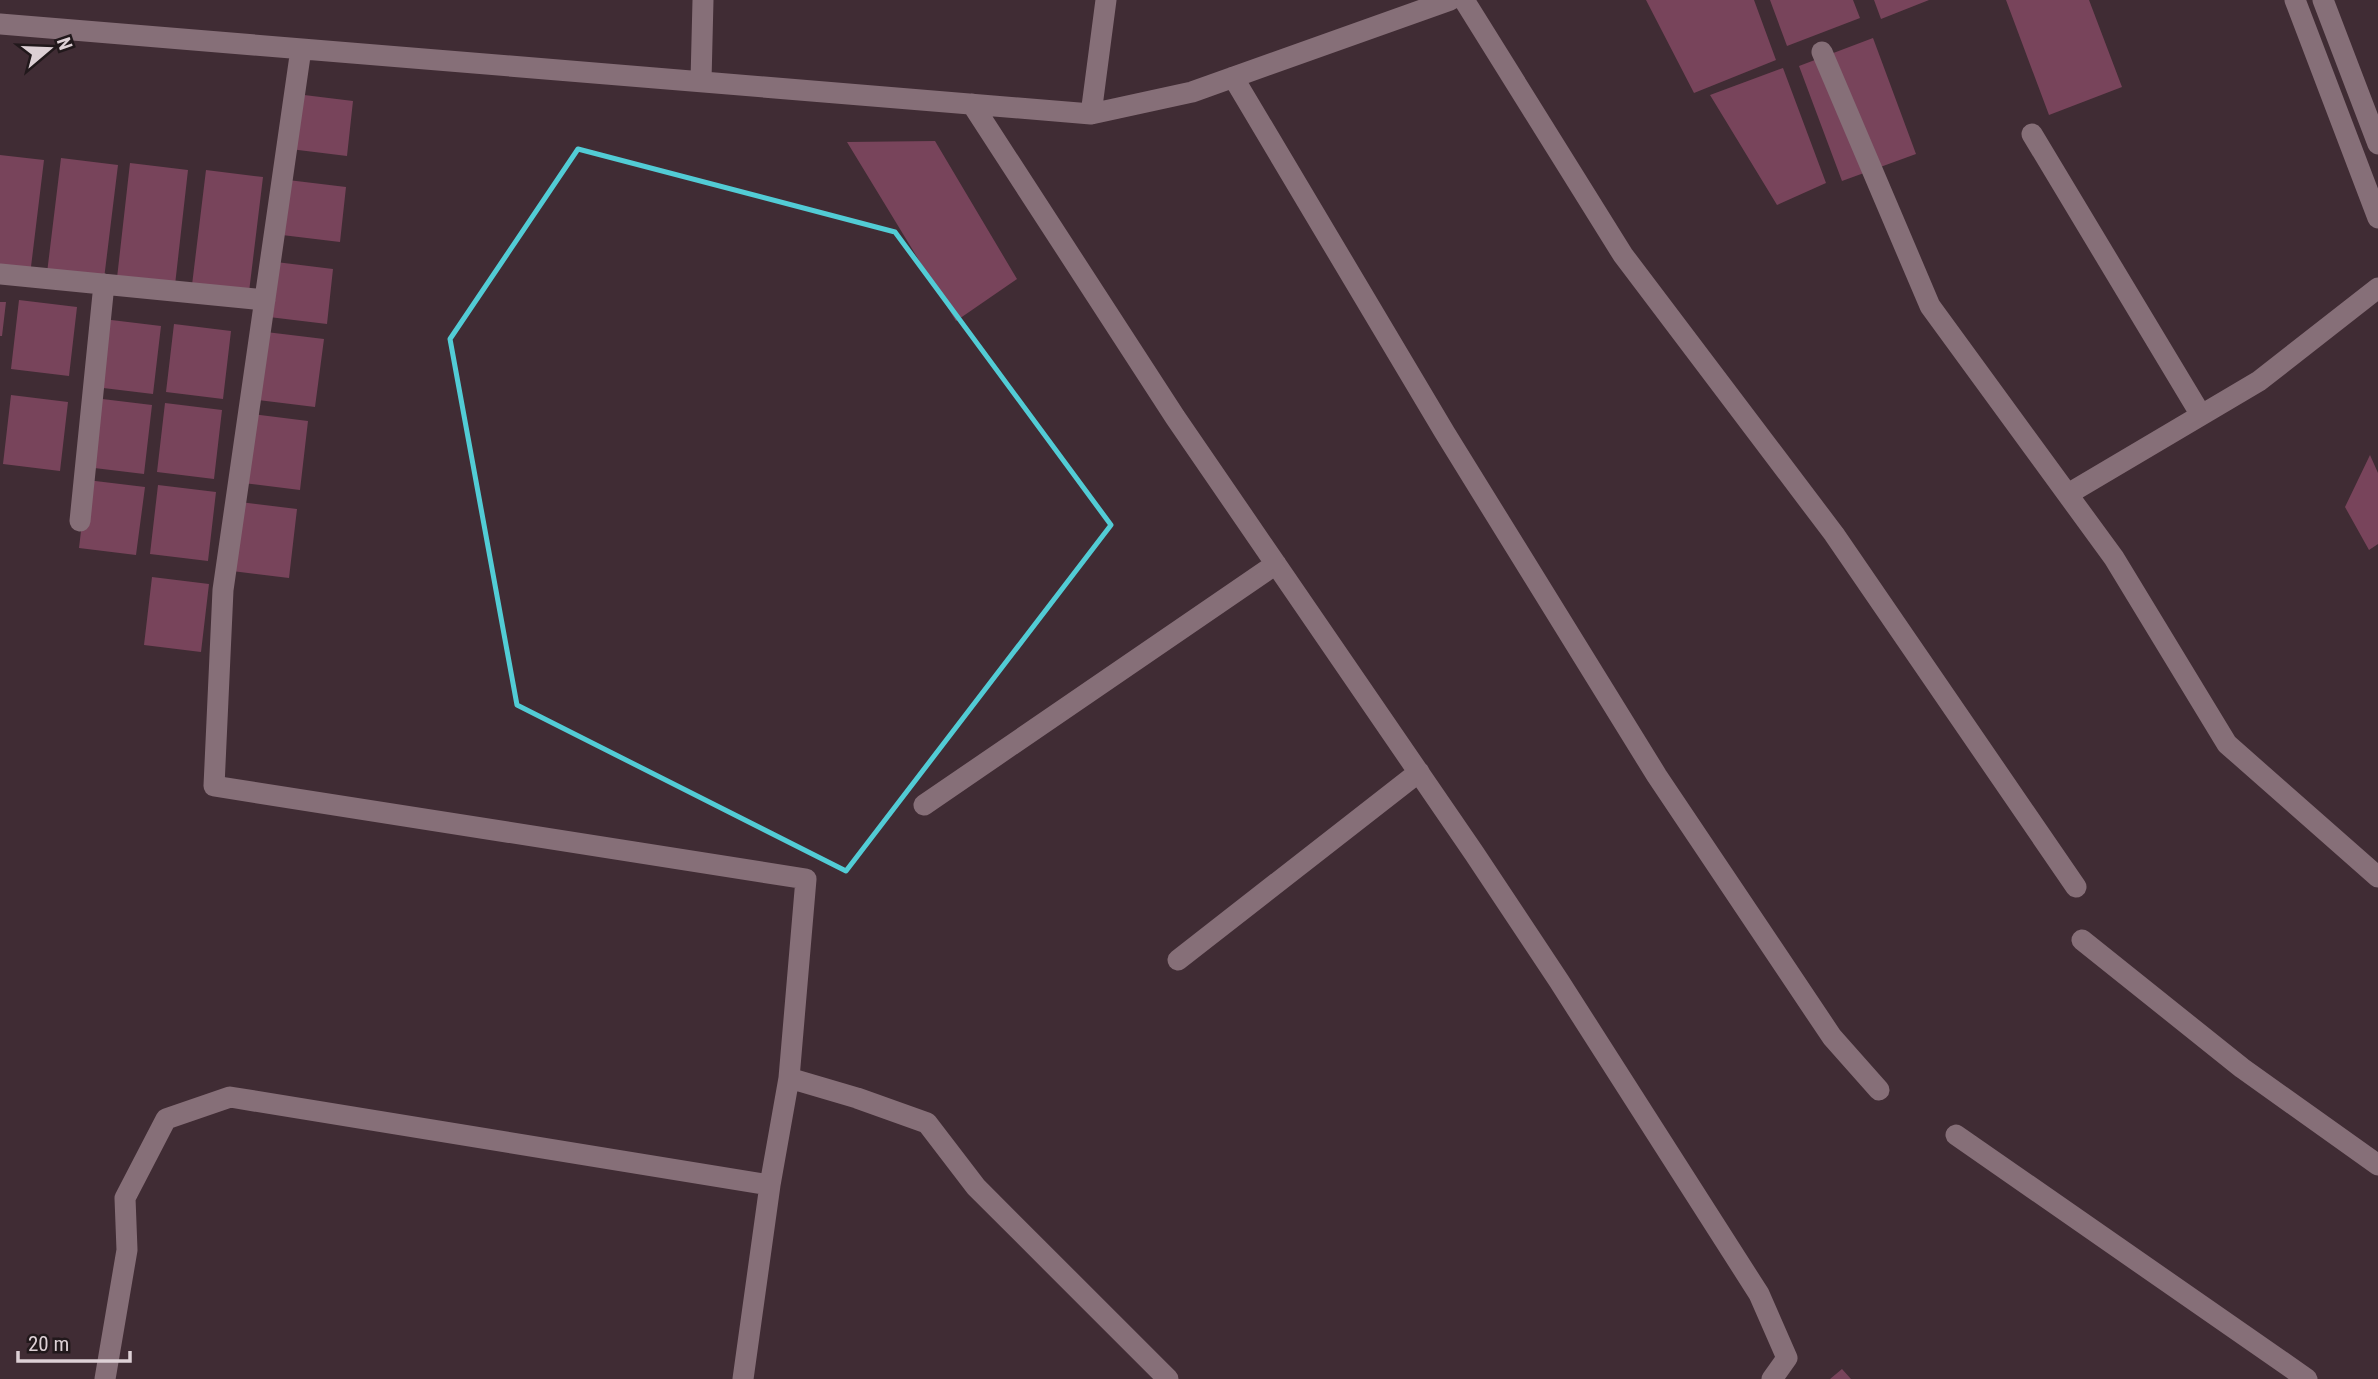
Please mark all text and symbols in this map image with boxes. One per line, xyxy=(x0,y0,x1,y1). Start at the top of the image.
north arrow xyxy=(14,14,84,84)
text: N xyxy=(52,34,77,53)
scale bar xyxy=(18,1320,130,1364)
text: 20 m xyxy=(28,1332,69,1356)

